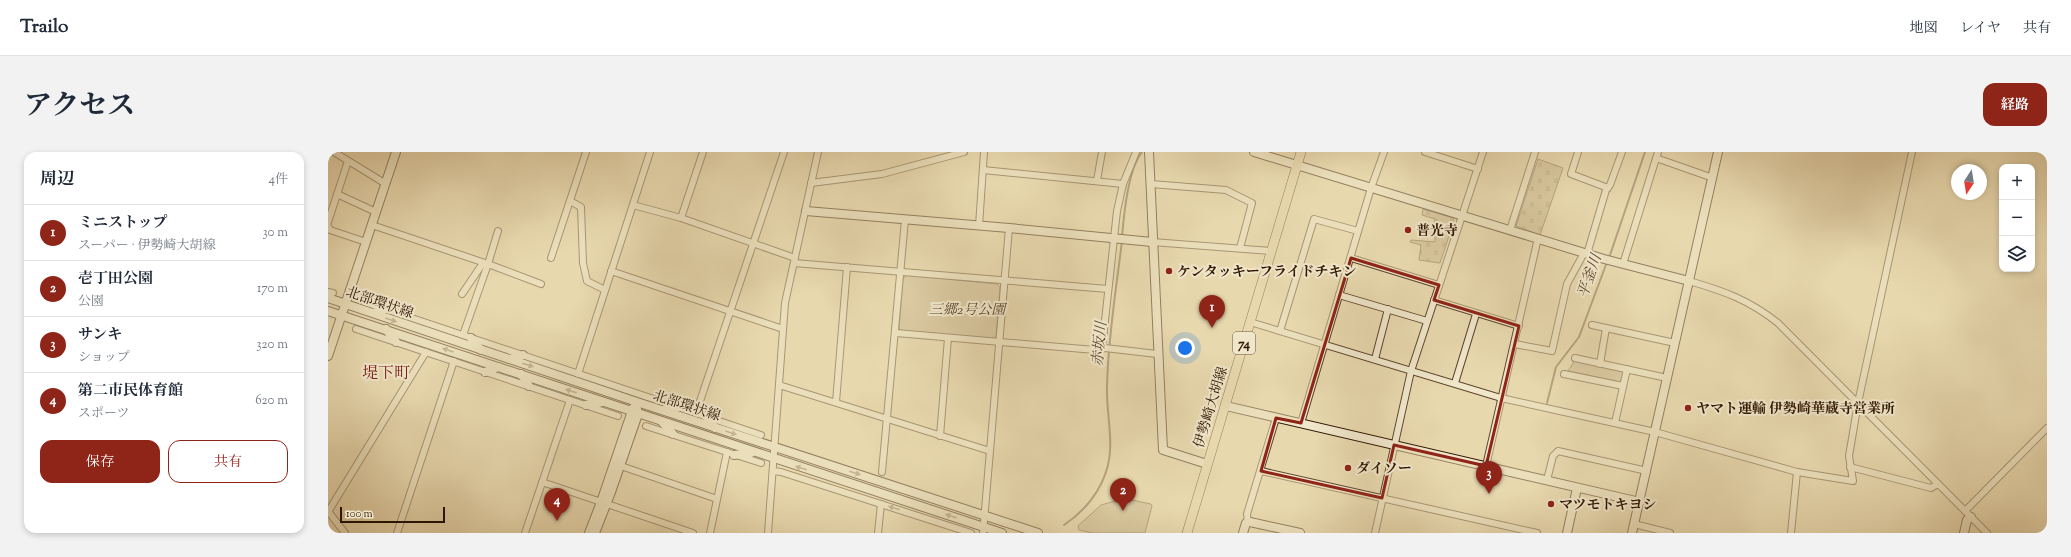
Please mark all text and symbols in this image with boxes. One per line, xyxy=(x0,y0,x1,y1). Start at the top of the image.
text: Trailo xyxy=(20,14,68,41)
text: 地図 xyxy=(1910,19,1938,39)
text: レイヤ xyxy=(1960,19,2001,39)
text: 共有 xyxy=(2023,19,2051,39)
button: 経路 xyxy=(1983,83,2047,126)
text: アクセス xyxy=(24,87,135,127)
north arrow xyxy=(1951,164,1987,200)
map controls xyxy=(1999,164,2035,272)
button: + xyxy=(1999,164,2035,200)
text: 周辺 xyxy=(40,168,74,192)
text: 4件 xyxy=(268,171,288,189)
button: − xyxy=(1999,200,2035,236)
text: ミニストップ xyxy=(78,213,168,234)
place label: 普光寺 xyxy=(1416,222,1458,242)
text: 1 xyxy=(51,224,55,242)
text: 30 m xyxy=(262,224,288,242)
marker: 普光寺 xyxy=(1403,225,1413,235)
button: layers xyxy=(1999,236,2035,272)
text: スーパー · 伊勢崎大胡線 xyxy=(78,237,216,255)
water label: 平釜川 xyxy=(1573,250,1608,301)
place label: ケンタッキーフライドチキン xyxy=(1177,263,1356,283)
marker: ケンタッキーフライドチキン xyxy=(1164,266,1174,276)
text: 壱丁田公園 xyxy=(78,269,153,290)
text: 2 xyxy=(50,280,56,298)
text: 170 m xyxy=(257,280,288,298)
street label: 北部環状線 xyxy=(343,283,416,325)
text: 公園 xyxy=(78,293,104,311)
pin: 1 xyxy=(1199,295,1225,328)
park label: 三郷2号公園 xyxy=(929,301,1007,321)
one-way arrow xyxy=(386,317,398,323)
water label: 赤坂川 xyxy=(1088,319,1113,367)
text: サンキ xyxy=(78,325,122,346)
road number: 74 xyxy=(1233,332,1255,354)
text: 3 xyxy=(50,336,56,354)
text: 320 m xyxy=(256,336,288,354)
your location xyxy=(1175,338,1195,358)
one-way arrow xyxy=(442,347,454,353)
text: ショップ xyxy=(78,349,130,367)
district label: 堤下町 xyxy=(362,363,410,386)
one-way arrow xyxy=(522,363,534,369)
street label: 伊勢崎大胡線 xyxy=(1190,364,1234,451)
text: 第二市民体育館 xyxy=(78,381,183,402)
street label: 北部環状線 xyxy=(650,387,723,427)
one-way arrow xyxy=(565,388,577,394)
text: 4 xyxy=(50,392,56,410)
text: 620 m xyxy=(255,392,288,410)
place label: ヤマト運輸 伊勢崎華蔵寺営業所 xyxy=(1696,400,1895,420)
marker: ヤマト運輸 伊勢崎華蔵寺営業所 xyxy=(1683,403,1693,413)
text: スポーツ xyxy=(78,405,129,423)
one-way arrow xyxy=(725,430,737,436)
button: 保存 xyxy=(40,440,160,483)
button: 共有 xyxy=(168,440,288,483)
place label: ダイソー xyxy=(1356,460,1412,480)
pin: 3 xyxy=(1476,461,1502,494)
marker: ダイソー xyxy=(1343,463,1353,473)
one-way arrow xyxy=(795,465,807,471)
one-way arrow xyxy=(849,470,861,476)
pin: 2 xyxy=(1110,478,1136,511)
pin: 4 xyxy=(544,488,570,521)
place label: マツモトキヨシ xyxy=(1559,496,1657,516)
marker: マツモトキヨシ xyxy=(1546,499,1556,509)
scale bar xyxy=(340,505,445,524)
one-way arrow xyxy=(888,505,900,511)
text: 100 m xyxy=(346,506,373,522)
one-way arrow xyxy=(945,513,957,519)

